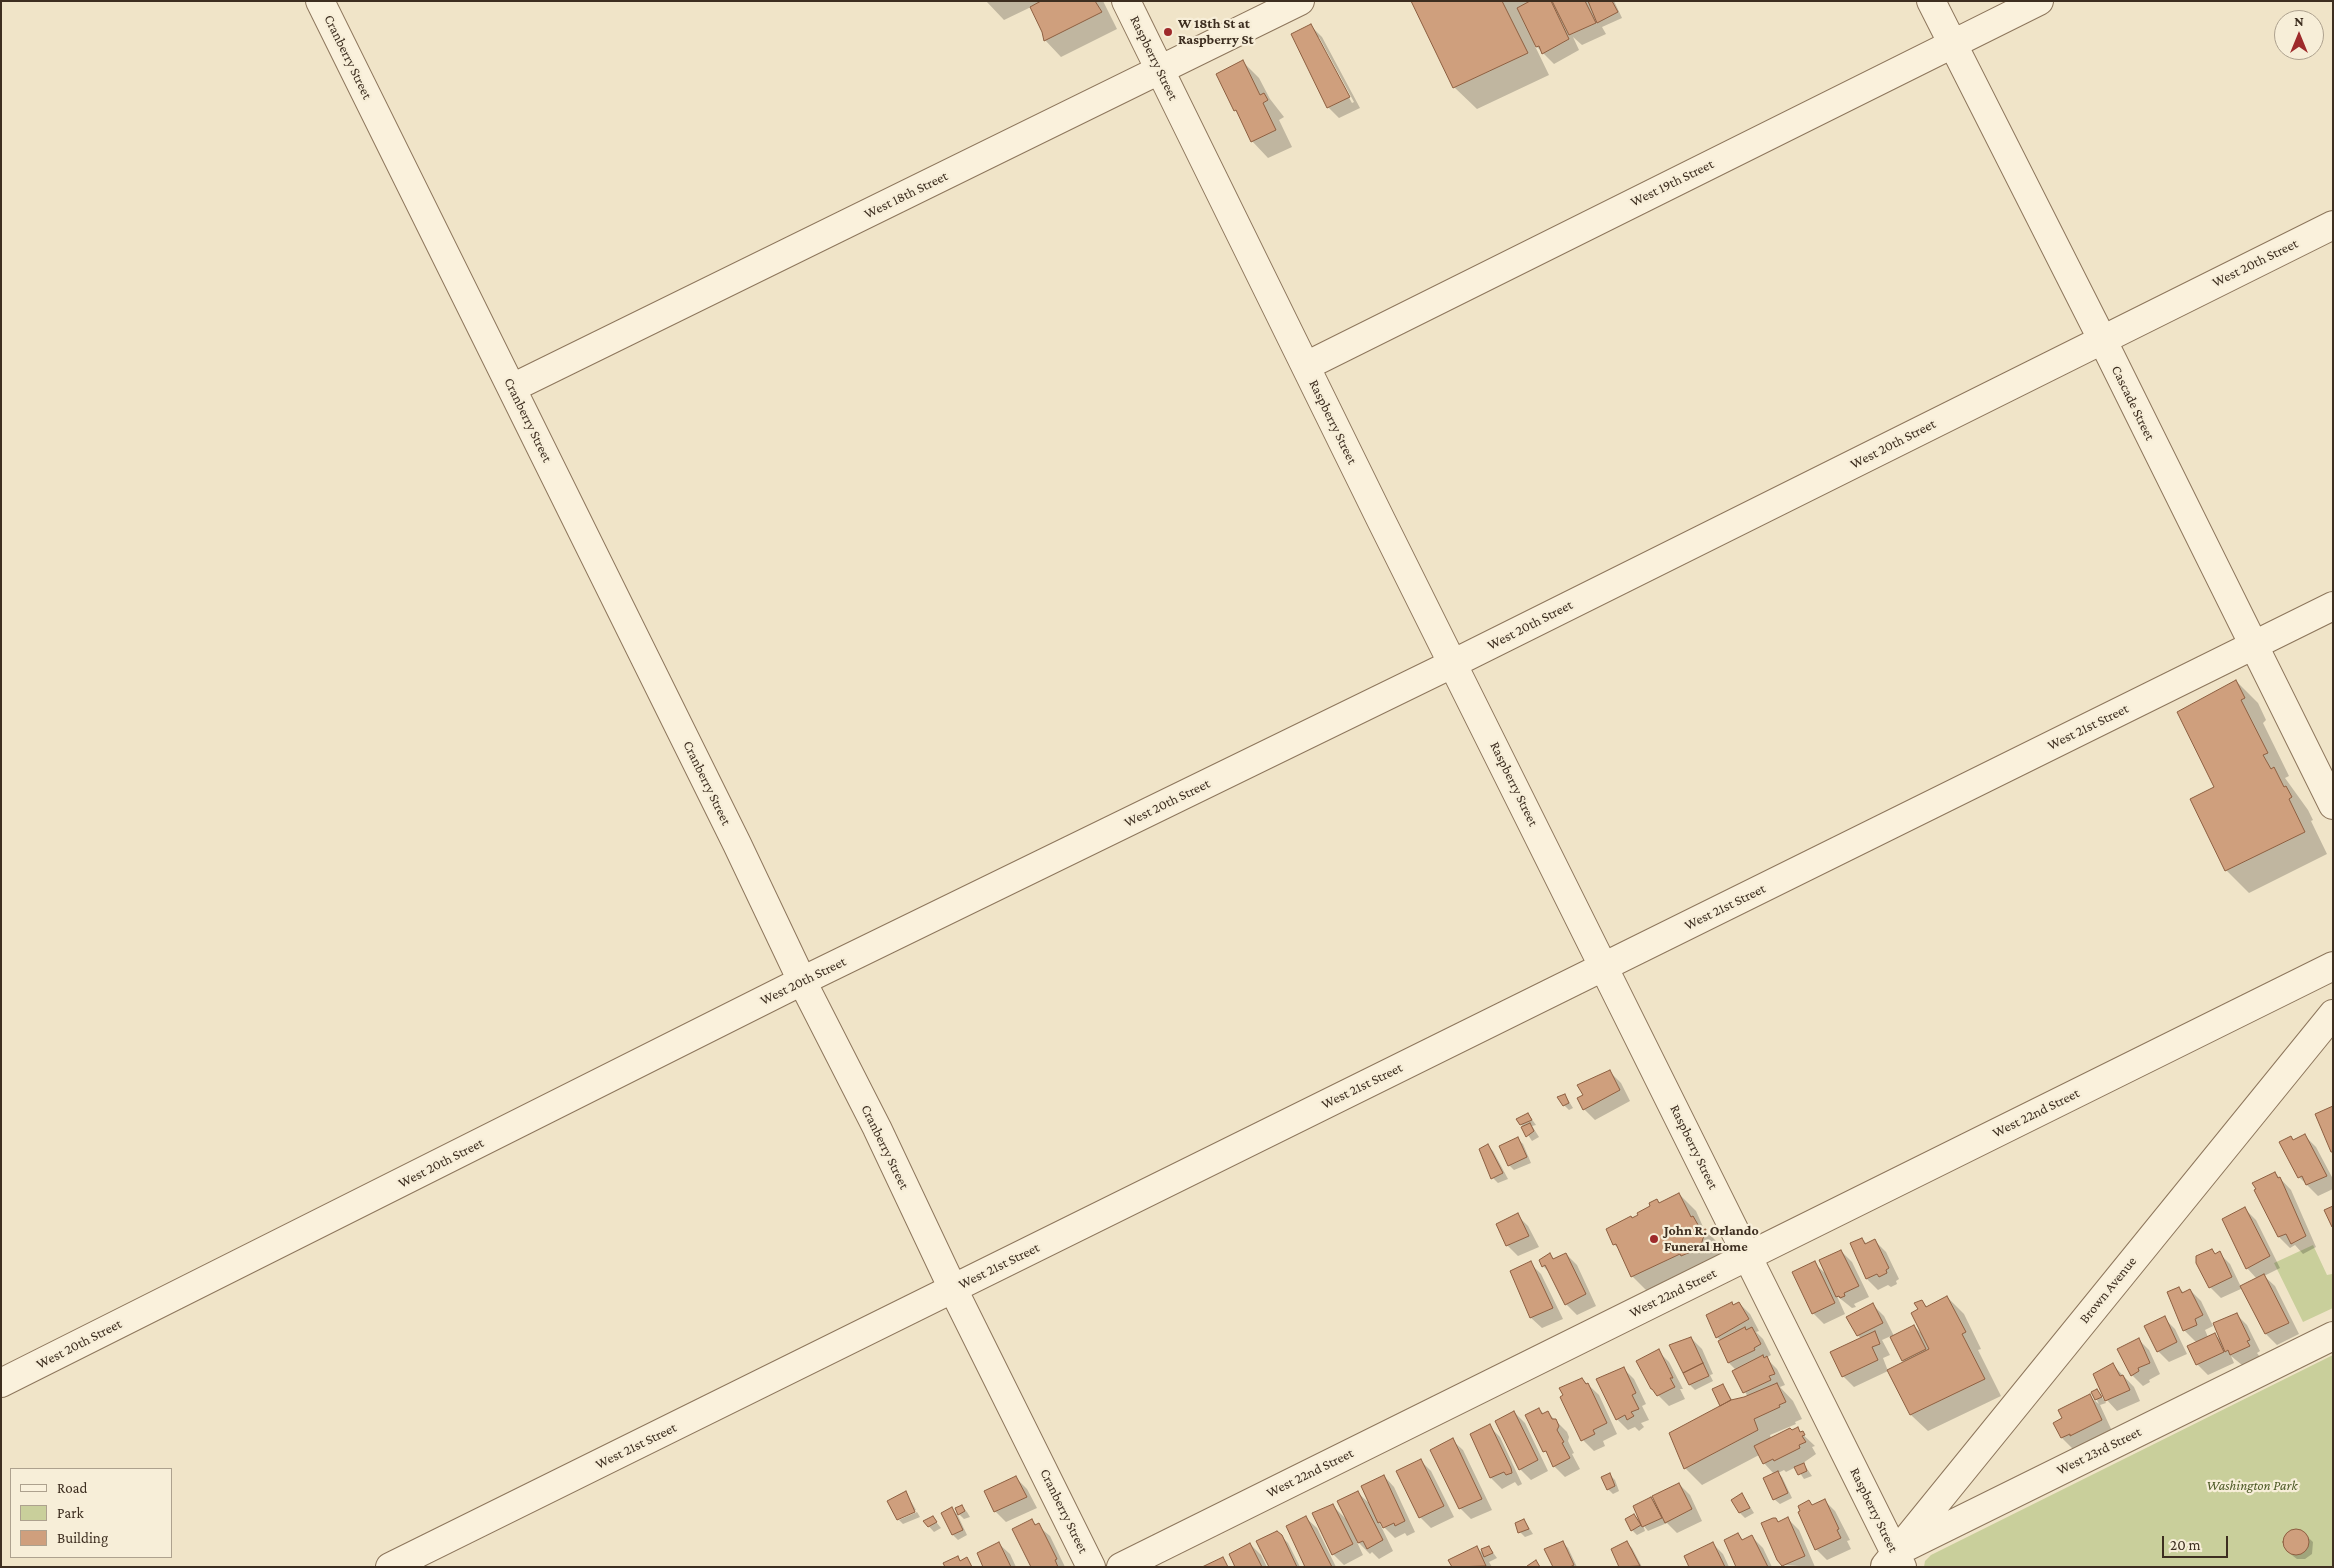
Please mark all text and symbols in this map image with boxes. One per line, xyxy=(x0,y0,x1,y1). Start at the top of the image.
north arrow xyxy=(2274,10,2324,60)
street label: Cranberry Street xyxy=(320,12,376,102)
street label: Raspberry Street xyxy=(1126,13,1182,103)
text: N xyxy=(2294,13,2304,29)
place label: W 18th St at Raspberry St xyxy=(1178,16,1254,48)
marker: W 18th St at Raspberry St xyxy=(1162,26,1174,38)
street label: West 19th Street xyxy=(1628,156,1716,210)
street label: West 18th Street xyxy=(861,168,951,222)
street label: West 20th Street xyxy=(2209,235,2301,291)
street label: Cascade Street xyxy=(2108,363,2158,443)
street label: Cranberry Street xyxy=(500,375,556,465)
street label: Raspberry Street xyxy=(1305,377,1361,467)
street label: West 20th Street xyxy=(1848,415,1938,473)
street label: West 20th Street xyxy=(1485,596,1575,654)
street label: West 21st Street xyxy=(2045,700,2131,754)
street label: Cranberry Street xyxy=(679,738,735,828)
street label: Raspberry Street xyxy=(1486,739,1542,829)
street label: West 20th Street xyxy=(1121,775,1213,831)
street label: West 21st Street xyxy=(1682,880,1768,934)
street label: West 20th Street xyxy=(757,953,849,1009)
street label: West 21st Street xyxy=(1319,1059,1405,1113)
street label: West 22nd Street xyxy=(1990,1085,2082,1141)
street label: Cranberry Street xyxy=(857,1102,913,1192)
street label: Raspberry Street xyxy=(1666,1102,1722,1192)
street label: West 20th Street xyxy=(396,1134,486,1192)
place label: John R. Orlando Funeral Home xyxy=(1664,1223,1759,1256)
marker: John R. Orlando Funeral Home xyxy=(1648,1233,1660,1245)
street label: West 21st Street xyxy=(956,1239,1042,1293)
street label: Brown Avenue xyxy=(2076,1253,2140,1327)
street label: West 22nd Street xyxy=(1627,1265,1719,1321)
street label: West 20th Street xyxy=(34,1315,124,1373)
street label: West 21st Street xyxy=(593,1419,679,1473)
street label: West 23rd Street xyxy=(2054,1423,2144,1479)
street label: West 22nd Street xyxy=(1264,1445,1356,1501)
street label: Raspberry Street xyxy=(1846,1465,1902,1555)
street label: Cranberry Street xyxy=(1036,1466,1092,1556)
legend xyxy=(10,1468,172,1558)
park label: Washington Park xyxy=(2206,1478,2298,1494)
text: Road xyxy=(57,1480,87,1496)
text: Park xyxy=(57,1505,84,1521)
scale bar xyxy=(2164,1526,2230,1558)
text: Building xyxy=(57,1530,108,1546)
text: 20 m xyxy=(2170,1537,2201,1553)

